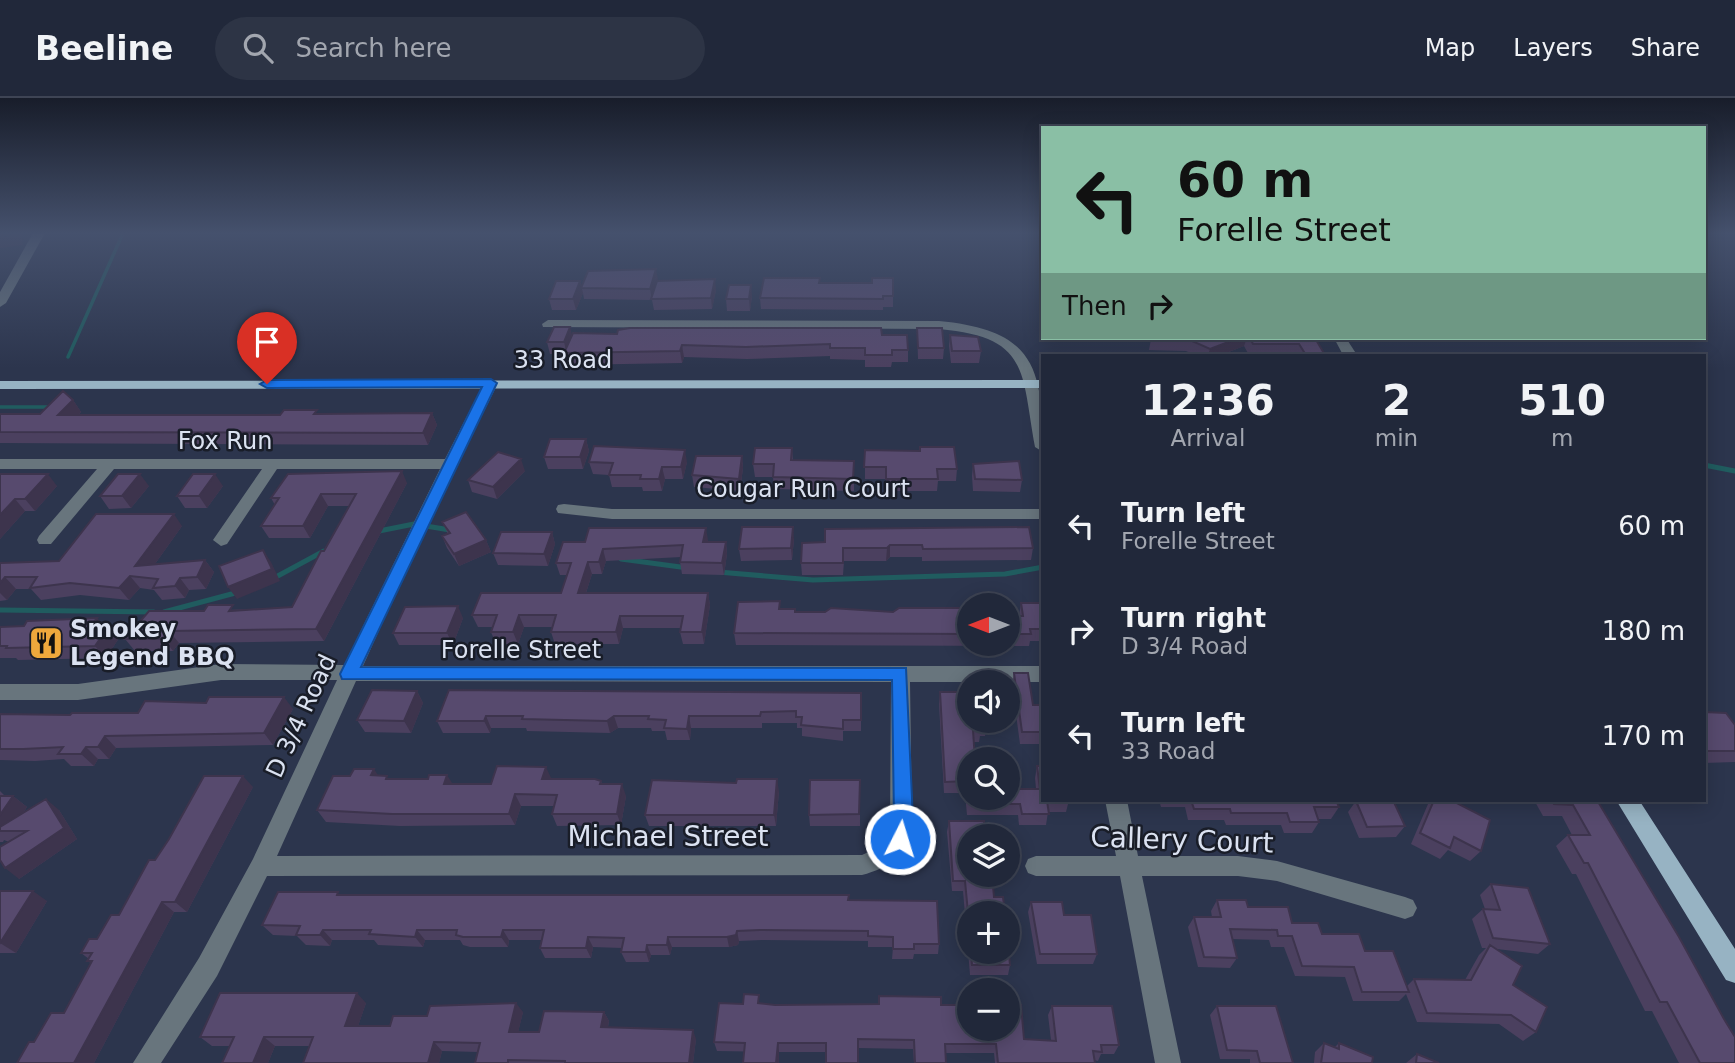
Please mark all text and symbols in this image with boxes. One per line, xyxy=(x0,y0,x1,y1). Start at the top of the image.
search box xyxy=(215,17,705,80)
text: Beeline xyxy=(35,29,173,68)
icon: search xyxy=(239,29,277,67)
text: Search here xyxy=(295,33,452,63)
text: Map xyxy=(1425,34,1475,62)
text: Layers xyxy=(1513,34,1593,62)
text: Share xyxy=(1631,34,1700,62)
text: 60 m xyxy=(1177,152,1313,209)
icon: left xyxy=(1062,154,1153,245)
text: Forelle Street xyxy=(1177,211,1391,249)
icon: right xyxy=(1141,287,1179,325)
text: Then xyxy=(1062,291,1127,321)
pin xyxy=(237,312,297,384)
icon: arrive xyxy=(248,323,286,361)
street label: 33 Road xyxy=(514,346,612,374)
text: 12:36 xyxy=(1141,376,1275,425)
text: 2 xyxy=(1382,376,1411,425)
text: 510 xyxy=(1518,376,1606,425)
text: Arrival xyxy=(1171,425,1245,451)
text: min xyxy=(1375,425,1418,451)
text: m xyxy=(1551,425,1573,451)
street label: Fox Run xyxy=(178,427,272,455)
street label: Cougar Run Court xyxy=(696,475,910,503)
text: Turn left xyxy=(1121,498,1245,528)
icon: left xyxy=(1062,507,1100,545)
text: 60 m xyxy=(1618,511,1685,541)
text: Forelle Street xyxy=(1121,528,1275,554)
north arrow xyxy=(957,593,1020,656)
map controls xyxy=(957,593,1020,1041)
text: Turn right xyxy=(1121,603,1266,633)
icon: right xyxy=(1062,612,1100,650)
place label: Smokey Legend BBQ xyxy=(70,615,235,671)
text: 180 m xyxy=(1602,616,1685,646)
restaurant icon: Smokey Legend BBQ xyxy=(27,624,65,662)
text: D 3/4 Road xyxy=(1121,633,1248,659)
street label: Forelle Street xyxy=(441,636,601,664)
street label: D 3/4 Road xyxy=(260,650,342,782)
button: sound xyxy=(957,670,1020,733)
text: Turn left xyxy=(1121,708,1245,738)
icon: left xyxy=(1062,717,1100,755)
text: 170 m xyxy=(1602,721,1685,751)
text: 33 Road xyxy=(1121,738,1215,764)
button: search xyxy=(957,747,1020,810)
position arrow xyxy=(863,802,937,876)
street label: Michael Street xyxy=(567,820,769,853)
street label: Callery Court xyxy=(1090,820,1274,860)
button: layers xyxy=(957,824,1020,887)
button: + xyxy=(957,901,1020,964)
button: − xyxy=(957,978,1020,1041)

